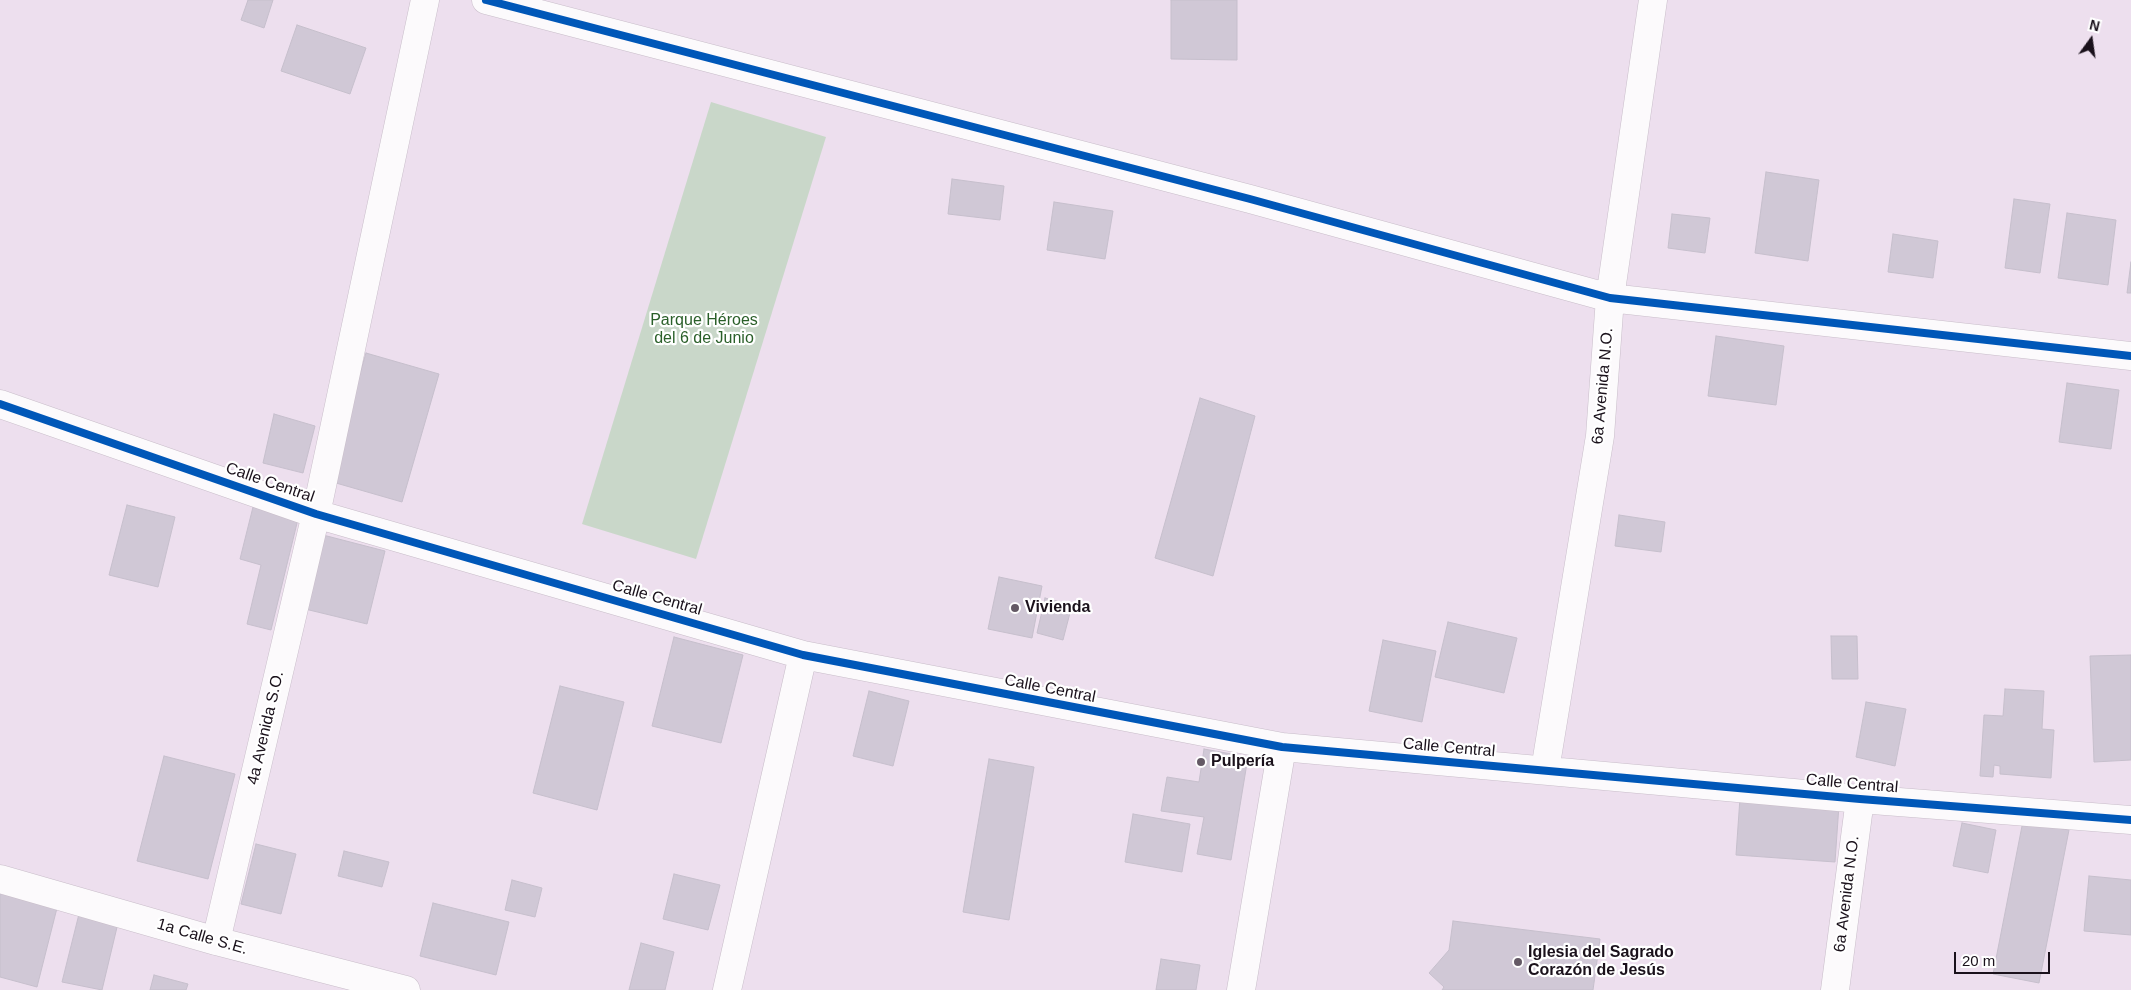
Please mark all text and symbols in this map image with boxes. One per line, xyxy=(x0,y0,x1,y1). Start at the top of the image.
north arrow xyxy=(2066,15,2116,65)
text: N xyxy=(2088,16,2101,34)
park label: Parque Héroes del 6 de Junio xyxy=(650,311,758,349)
street label: 6a Avenida N.O. xyxy=(1588,327,1618,445)
street label: Calle Central xyxy=(223,459,317,507)
street label: Calle Central xyxy=(610,576,704,620)
place label: Vivienda xyxy=(1025,598,1091,618)
marker: Vivienda xyxy=(1009,602,1021,614)
street label: 4a Avenida S.O. xyxy=(244,669,288,787)
street label: Calle Central xyxy=(1003,671,1097,707)
street label: Calle Central xyxy=(1402,734,1496,762)
place label: Pulpería xyxy=(1211,752,1274,772)
marker: Pulpería xyxy=(1195,756,1207,768)
street label: Calle Central xyxy=(1805,770,1899,798)
street label: 6a Avenida N.O. xyxy=(1830,835,1864,953)
street label: 1a Calle S.E. xyxy=(154,915,250,959)
scale bar xyxy=(1956,942,2052,974)
place label: Iglesia del Sagrado Corazón de Jesús xyxy=(1528,943,1674,981)
text: 20 m xyxy=(1962,952,1995,969)
marker: Iglesia del Sagrado Corazón de Jesús xyxy=(1512,956,1524,968)

